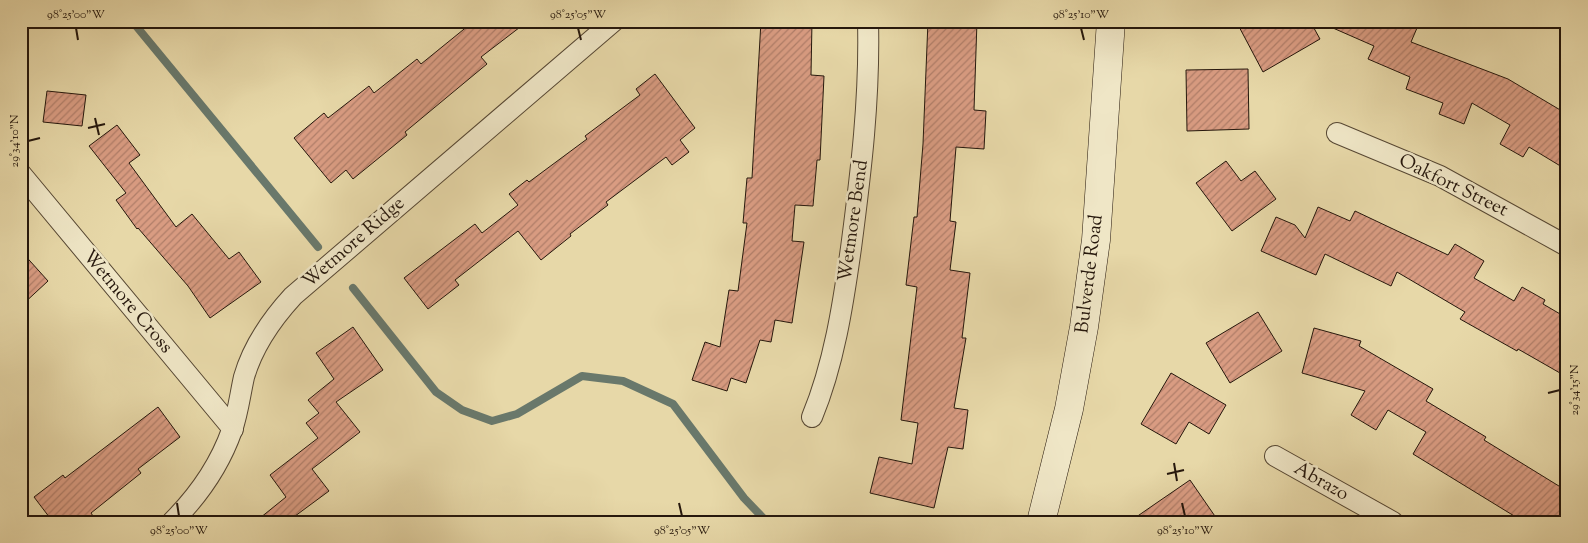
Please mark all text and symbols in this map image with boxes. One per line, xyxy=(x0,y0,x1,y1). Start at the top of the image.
text: 98°25'00"W xyxy=(47,6,106,24)
text: 98°25'05"W xyxy=(550,6,607,24)
text: 98°25'10"W xyxy=(1053,6,1110,24)
text: 29°34'10"N xyxy=(6,114,24,167)
street label: Oakfort Street xyxy=(1394,148,1513,224)
street label: Wetmore Bend xyxy=(832,158,876,284)
street label: Wetmore Ridge xyxy=(297,191,411,295)
street label: Bulverde Road xyxy=(1069,213,1111,335)
street label: Wetmore Cross xyxy=(76,244,178,360)
text: 29°34'15"N xyxy=(1566,364,1584,416)
street label: Abrazo xyxy=(1289,456,1353,508)
text: 98°25'00"W xyxy=(150,522,209,540)
text: 98°25'05"W xyxy=(654,522,711,540)
text: 98°25'10"W xyxy=(1157,522,1214,540)

